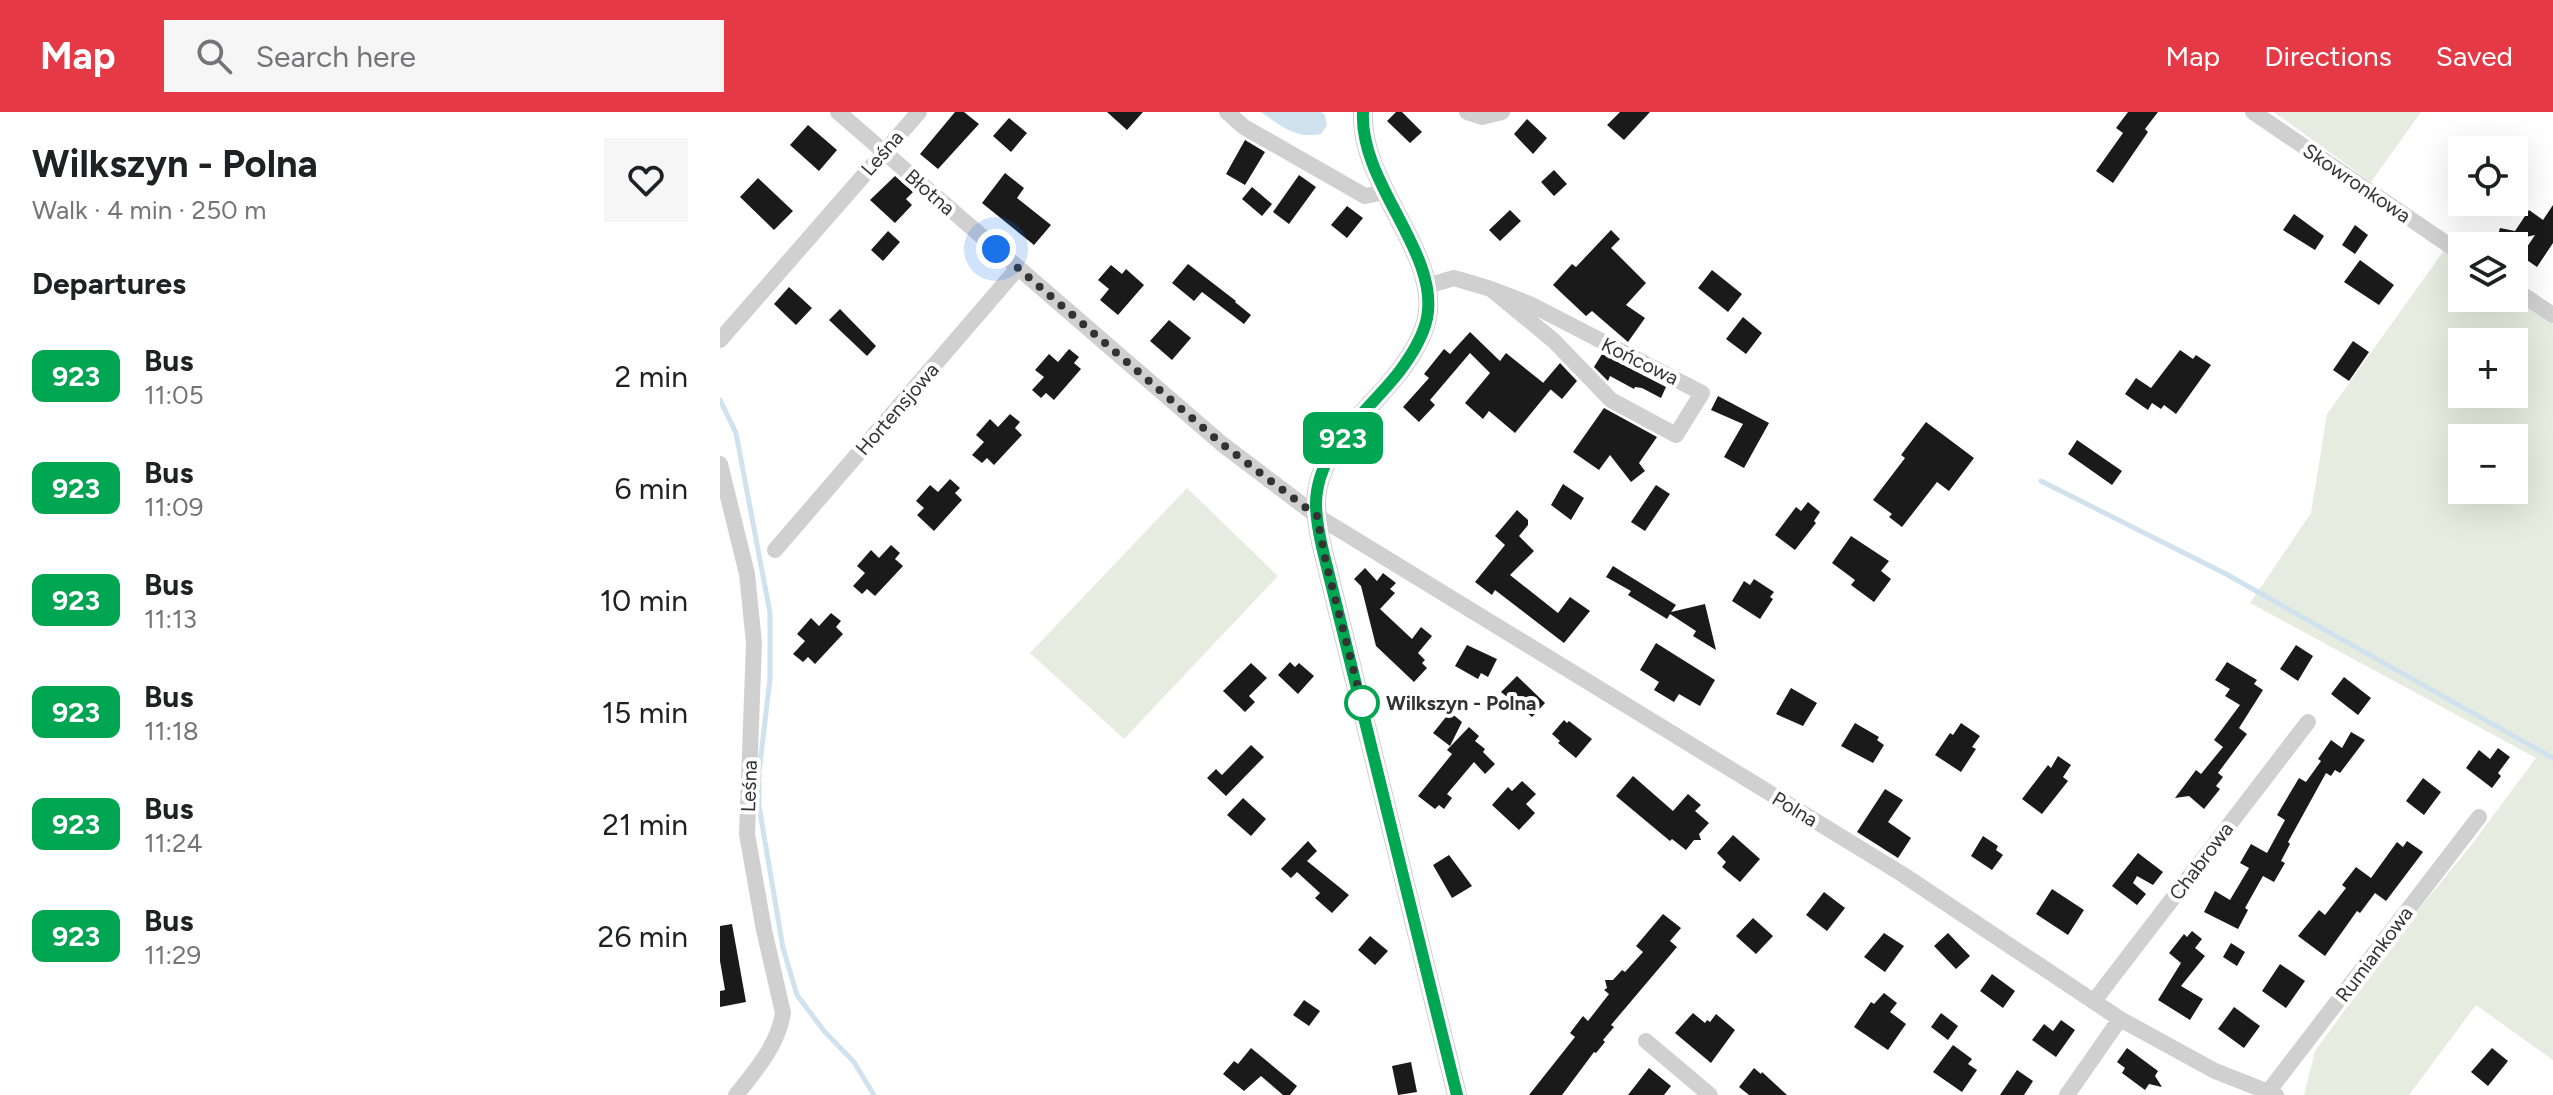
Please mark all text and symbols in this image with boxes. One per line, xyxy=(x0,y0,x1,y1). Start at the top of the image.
search box xyxy=(164,20,724,92)
text: Map xyxy=(40,33,116,79)
icon: search xyxy=(192,34,236,78)
text: Search here xyxy=(256,38,416,75)
text: Map xyxy=(2166,39,2220,73)
text: Directions xyxy=(2264,39,2392,73)
text: Saved xyxy=(2436,39,2513,73)
street label: Leśna xyxy=(856,125,908,181)
map controls xyxy=(2448,136,2528,504)
button: locate xyxy=(2448,136,2528,216)
button: heart xyxy=(604,138,688,222)
street label: Skowronkowa xyxy=(2299,138,2415,228)
text: Wilkszyn - Polna xyxy=(32,141,318,187)
street label: Błotna xyxy=(900,164,960,220)
text: Walk · 4 min · 250 m xyxy=(32,194,266,226)
your location xyxy=(976,229,1016,269)
button: layers xyxy=(2448,232,2528,312)
text: Departures xyxy=(32,265,186,302)
button: + xyxy=(2448,328,2528,408)
street label: Końcowa xyxy=(1598,332,1682,390)
text: Bus xyxy=(144,342,193,379)
text: 2 min xyxy=(615,358,688,395)
street label: Hortensjowa xyxy=(850,358,944,460)
text: 923 xyxy=(52,359,100,393)
text: 11:05 xyxy=(144,379,204,411)
line badge: 923 xyxy=(1297,412,1389,464)
text: 923 xyxy=(1319,421,1367,455)
button: − xyxy=(2448,424,2528,504)
text: Bus xyxy=(144,454,193,491)
text: 6 min xyxy=(614,470,688,507)
text: 923 xyxy=(52,471,100,505)
text: 11:09 xyxy=(144,491,203,523)
text: Bus xyxy=(144,566,193,603)
text: 10 min xyxy=(600,582,688,619)
text: 923 xyxy=(52,583,100,617)
text: 11:13 xyxy=(144,603,197,635)
text: Bus xyxy=(144,678,193,715)
marker: Wilkszyn - Polna xyxy=(1345,686,1379,720)
place label: Wilkszyn - Polna xyxy=(1386,691,1536,715)
text: 15 min xyxy=(602,694,688,731)
text: 923 xyxy=(52,695,100,729)
text: 11:18 xyxy=(144,715,199,747)
street label: Leśna xyxy=(736,760,762,812)
street label: Polna xyxy=(1768,786,1822,832)
text: Bus xyxy=(144,790,193,827)
text: 21 min xyxy=(602,806,688,843)
text: 923 xyxy=(52,807,100,841)
street label: Chabrowa xyxy=(2164,817,2238,905)
text: 11:24 xyxy=(144,827,203,859)
text: Bus xyxy=(144,902,193,939)
street label: Rumiankowa xyxy=(2330,902,2418,1006)
text: 26 min xyxy=(598,918,688,955)
text: 923 xyxy=(52,919,100,953)
text: 11:29 xyxy=(144,939,201,971)

